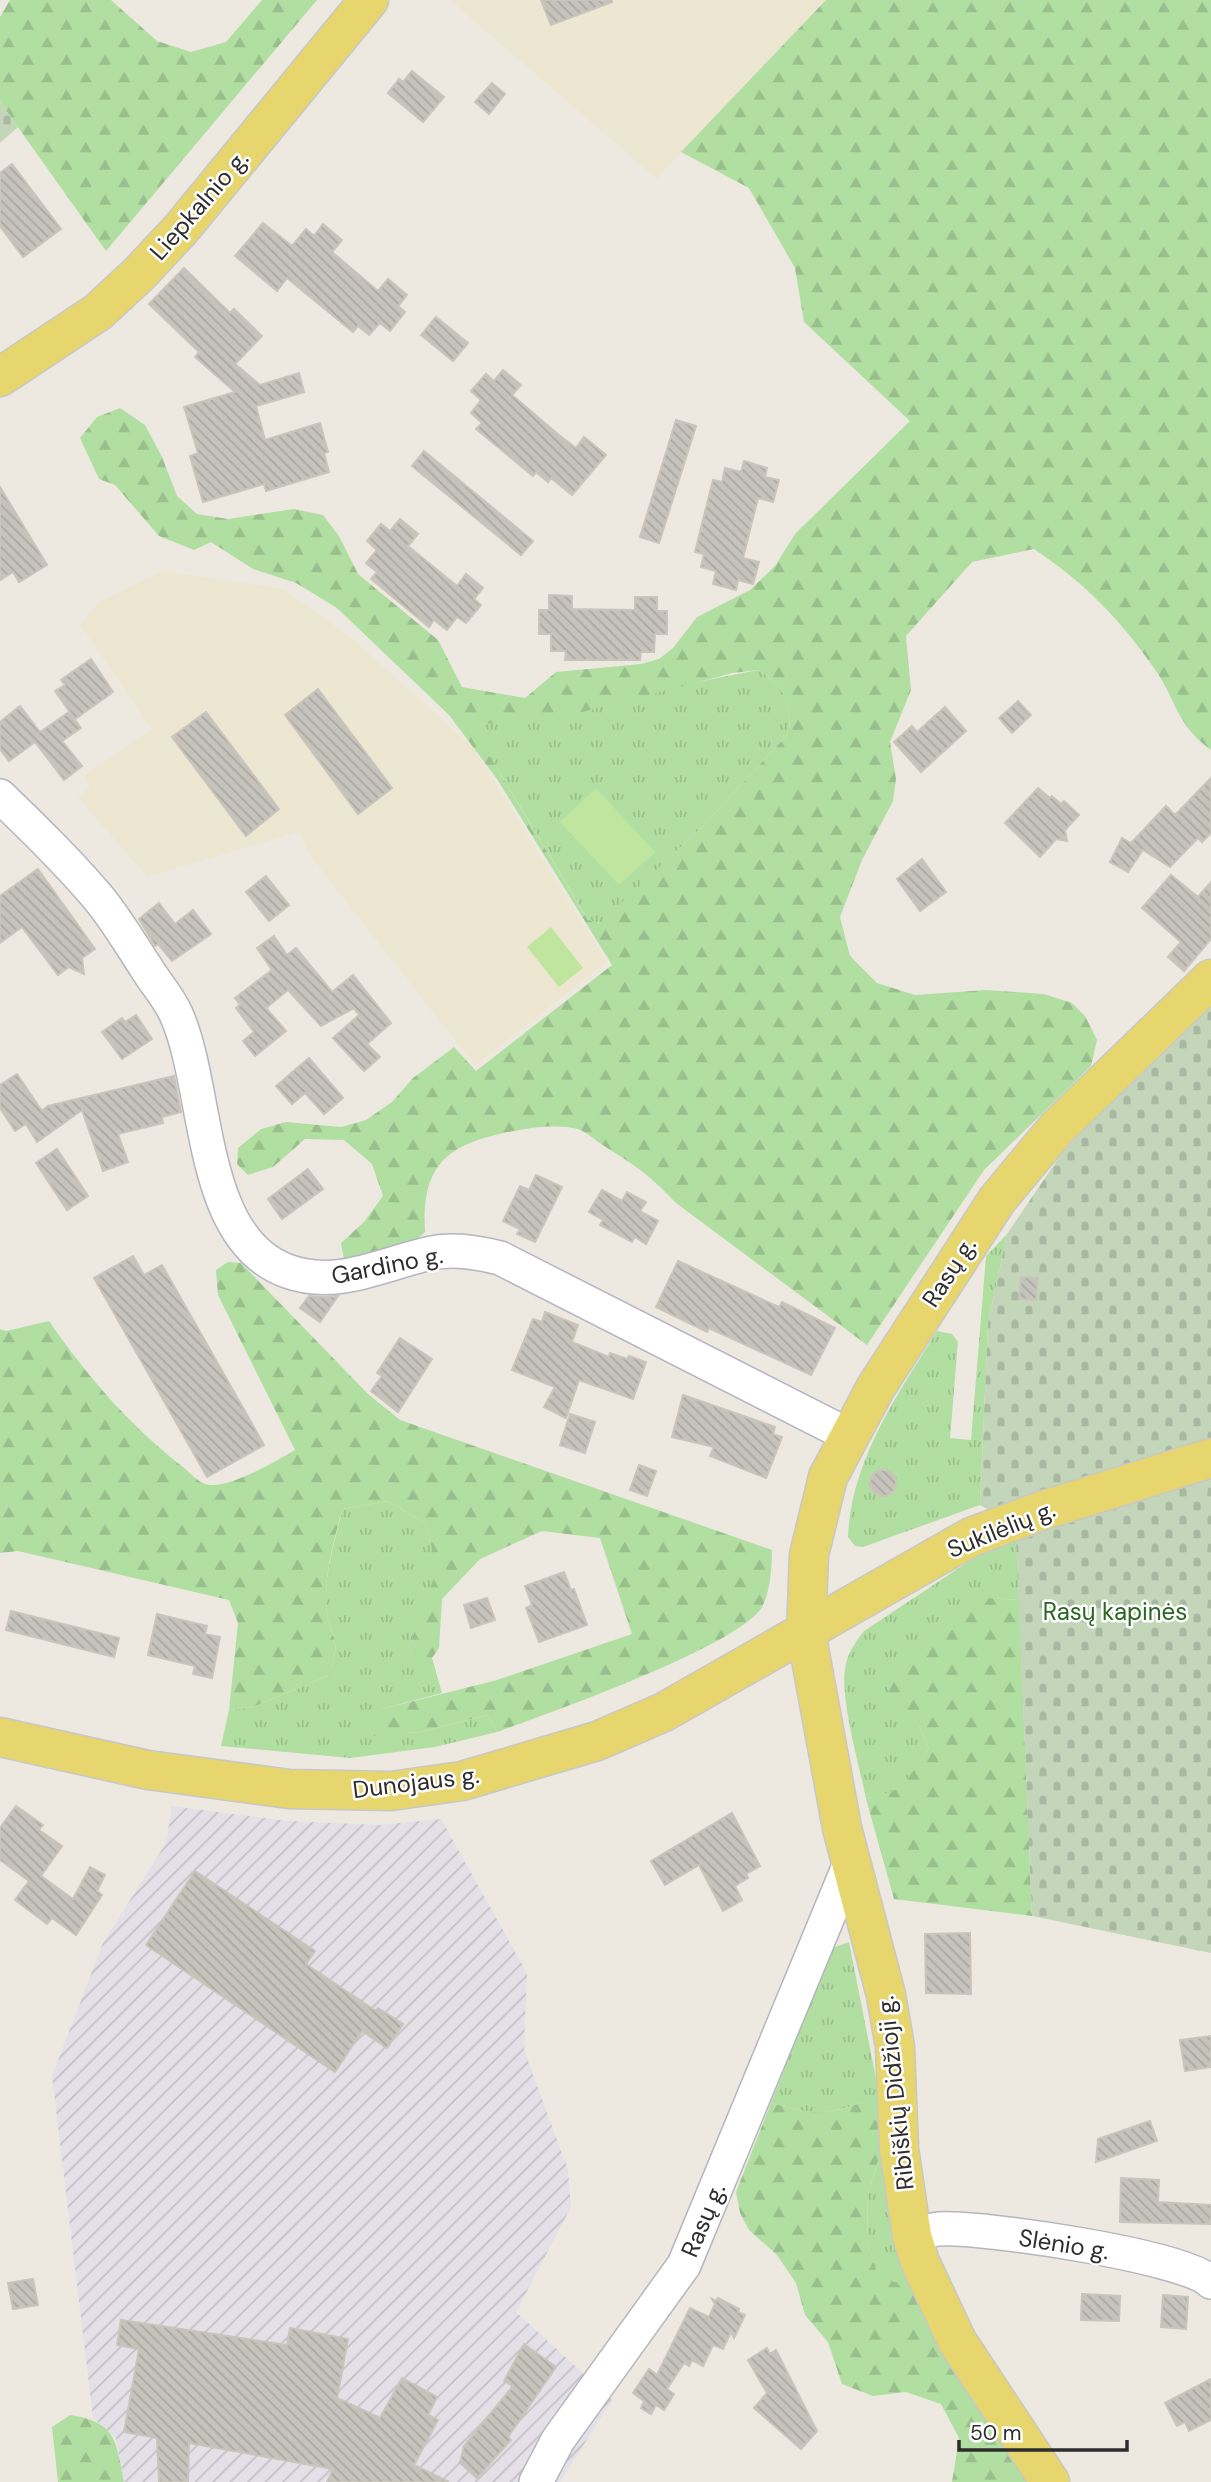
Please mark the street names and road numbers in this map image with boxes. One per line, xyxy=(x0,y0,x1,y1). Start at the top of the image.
street label: Liepkalnio g. xyxy=(143,144,255,266)
street label: Rasų g. xyxy=(915,1231,983,1313)
street label: Gardino g. xyxy=(329,1239,445,1291)
street label: Sukilėlių g. xyxy=(942,1493,1060,1565)
street label: Dunojaus g. xyxy=(351,1759,481,1805)
street label: Ribiškių Didžioji g. xyxy=(869,1994,921,2192)
street label: Rasų g. xyxy=(674,2178,732,2262)
street label: Slėnio g. xyxy=(1017,2222,1111,2266)

